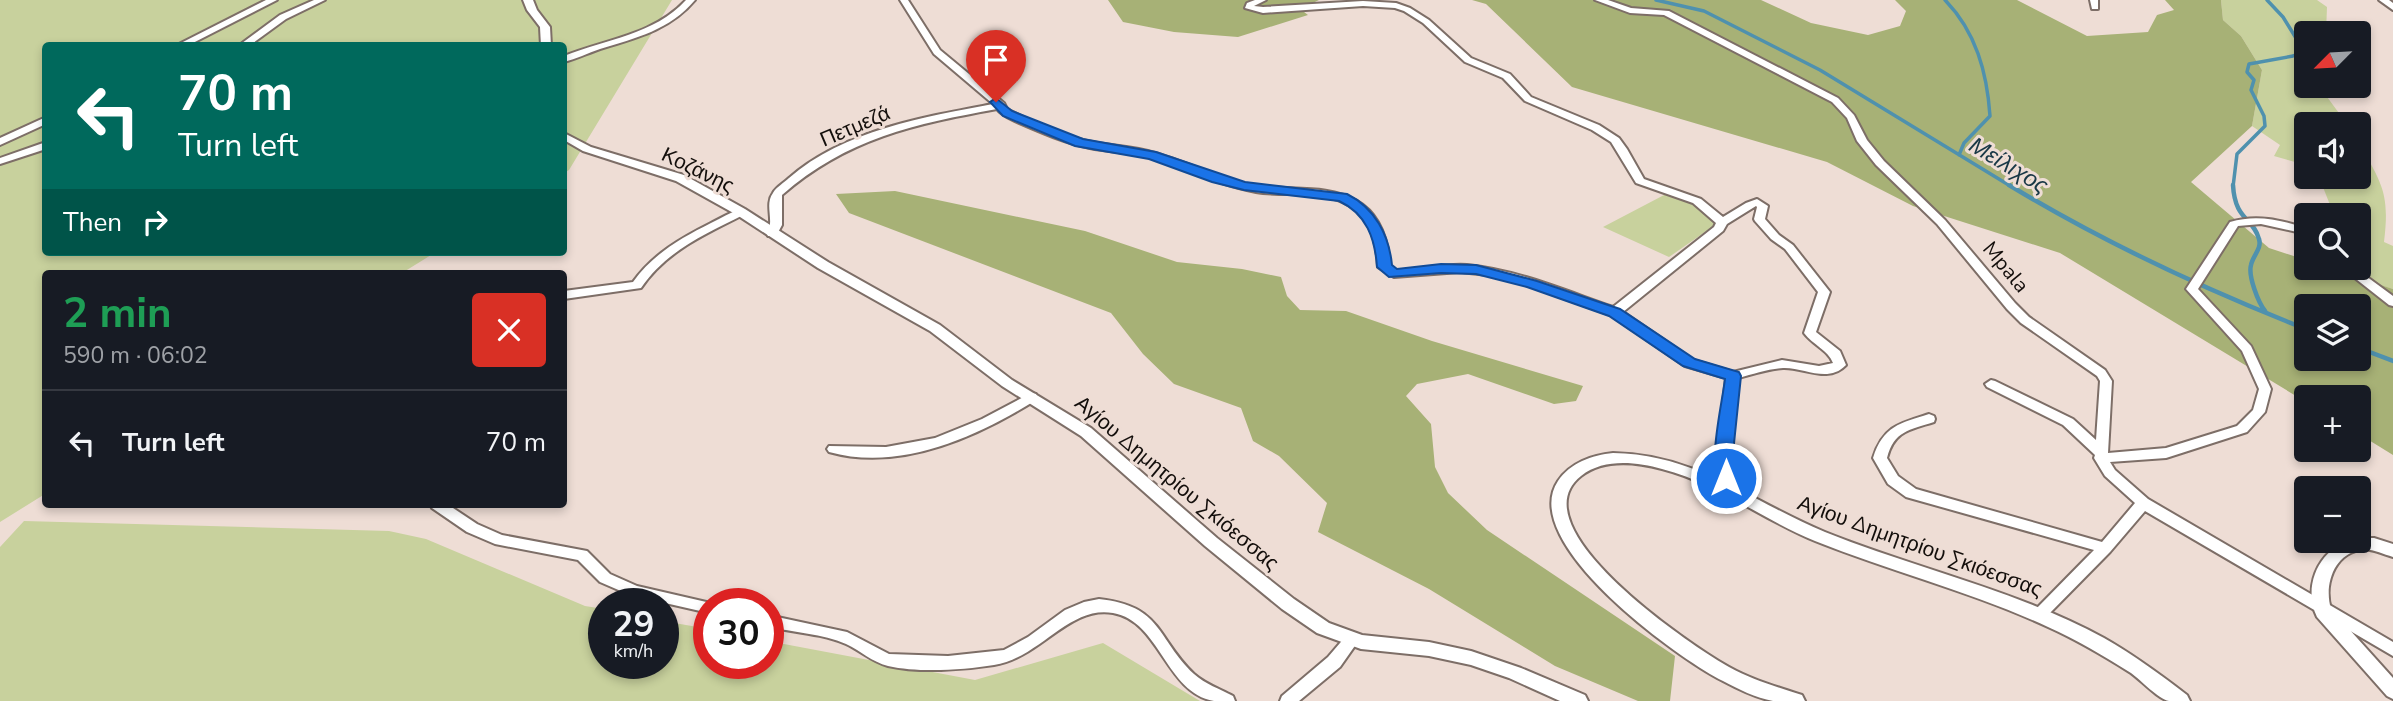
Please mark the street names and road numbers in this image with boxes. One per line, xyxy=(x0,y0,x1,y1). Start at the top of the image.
street label: Πετμεζά xyxy=(815,99,895,153)
street label: Κοζάνης xyxy=(657,140,739,200)
street label: Mpala xyxy=(1976,236,2036,298)
street label: Αγίου Δημητρίου Σκιόεσσας xyxy=(1069,389,1285,577)
street label: Αγίου Δημητρίου Σκιόεσσας xyxy=(1794,489,2046,603)

